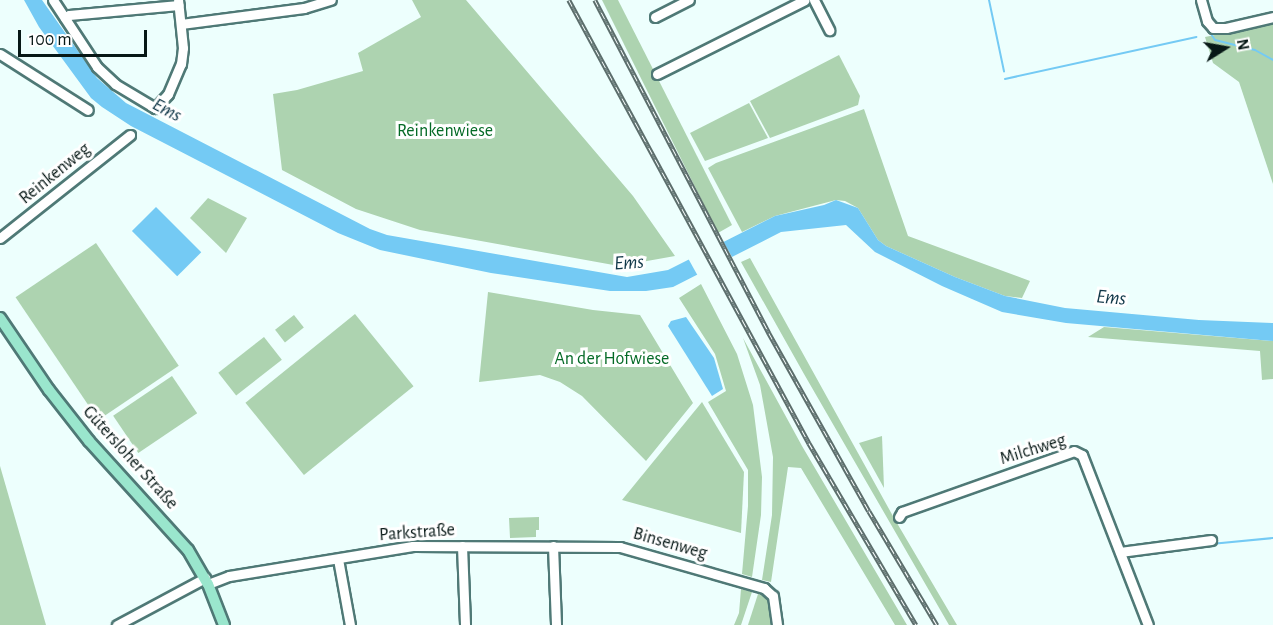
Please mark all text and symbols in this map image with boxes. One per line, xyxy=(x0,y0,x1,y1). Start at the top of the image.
scale bar xyxy=(21,18,150,56)
north arrow xyxy=(1195,18,1255,78)
text: 100 m xyxy=(29,31,72,49)
text: N xyxy=(1234,38,1252,52)
water label: Ems xyxy=(148,92,186,128)
park label: Reinkenwiese xyxy=(397,120,493,142)
street label: Reinkenweg xyxy=(15,139,95,209)
water label: Ems xyxy=(613,250,645,276)
water label: Ems xyxy=(1095,285,1127,311)
park label: An der Hofwiese xyxy=(555,348,669,370)
street label: Gütersloher Straße xyxy=(78,402,182,514)
street label: Milchweg xyxy=(997,430,1069,470)
street label: Parkstraße xyxy=(378,520,456,546)
street label: Binsenweg xyxy=(631,523,709,565)

